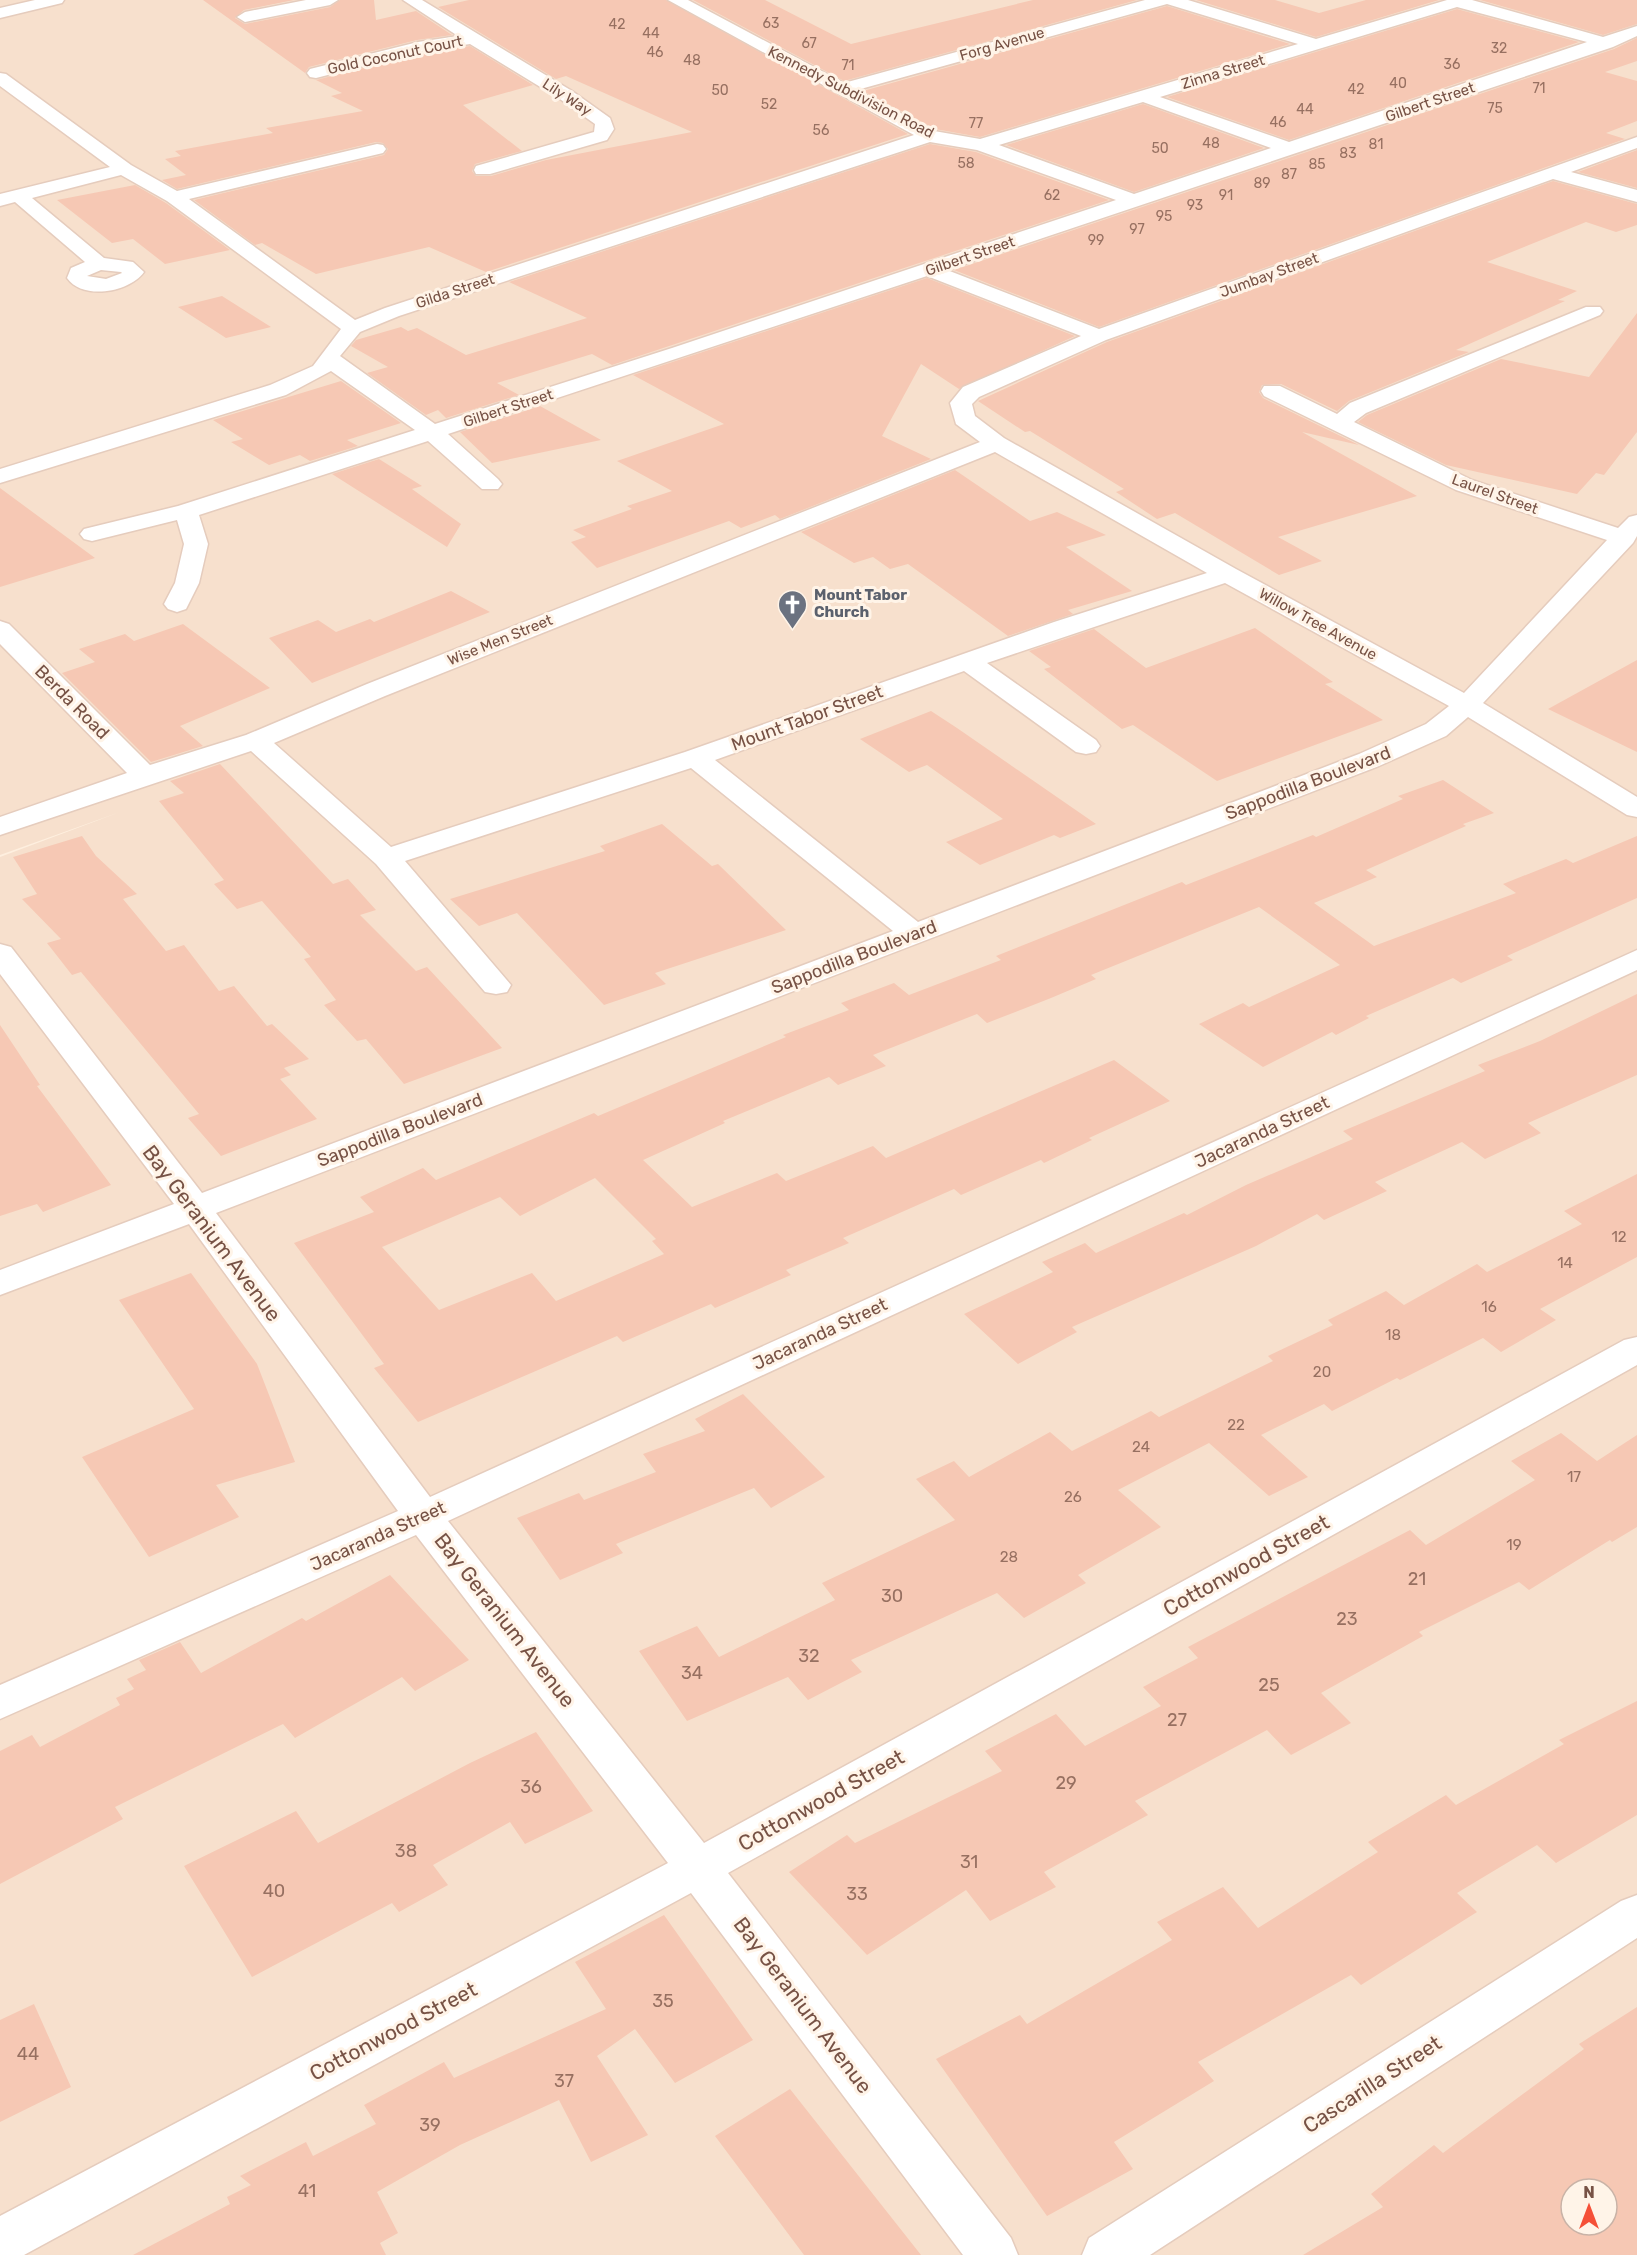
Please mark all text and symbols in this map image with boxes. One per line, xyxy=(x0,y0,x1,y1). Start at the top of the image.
house number: 63 xyxy=(763,15,779,32)
house number: 42 xyxy=(609,16,625,33)
street label: Forg Avenue xyxy=(957,23,1047,65)
house number: 44 xyxy=(642,25,660,42)
street label: Gold Coconut Court xyxy=(326,32,464,78)
house number: 67 xyxy=(801,35,817,52)
house number: 32 xyxy=(1491,40,1507,57)
street label: Kennedy Subdivision Road xyxy=(765,42,937,142)
house number: 46 xyxy=(646,44,664,61)
street label: Zinna Street xyxy=(1179,51,1267,93)
house number: 48 xyxy=(683,52,701,69)
house number: 36 xyxy=(1444,56,1460,73)
house number: 71 xyxy=(841,57,855,74)
street label: Lily Way xyxy=(539,74,595,120)
house number: 40 xyxy=(1389,75,1407,92)
street label: Gilbert Street xyxy=(1383,78,1477,126)
house number: 71 xyxy=(1532,80,1546,97)
house number: 42 xyxy=(1348,81,1364,98)
house number: 50 xyxy=(711,82,729,99)
house number: 52 xyxy=(761,96,777,113)
house number: 75 xyxy=(1487,100,1503,117)
house number: 44 xyxy=(1296,101,1314,118)
house number: 46 xyxy=(1269,114,1287,131)
house number: 77 xyxy=(969,115,983,132)
house number: 56 xyxy=(813,122,829,139)
house number: 48 xyxy=(1202,135,1220,152)
house number: 81 xyxy=(1369,136,1383,153)
house number: 50 xyxy=(1151,140,1169,157)
house number: 83 xyxy=(1339,145,1357,162)
house number: 58 xyxy=(957,155,975,172)
house number: 85 xyxy=(1308,156,1326,173)
house number: 87 xyxy=(1281,166,1297,183)
house number: 89 xyxy=(1253,175,1271,192)
house number: 62 xyxy=(1044,187,1060,204)
house number: 91 xyxy=(1219,187,1233,204)
house number: 93 xyxy=(1187,197,1203,214)
house number: 95 xyxy=(1156,208,1172,225)
house number: 97 xyxy=(1129,221,1145,238)
street label: Gilbert Street xyxy=(923,232,1017,280)
house number: 99 xyxy=(1088,232,1104,249)
street label: Jumbay Street xyxy=(1217,249,1321,301)
street label: Gilda Street xyxy=(413,270,497,312)
street label: Gilbert Street xyxy=(461,385,555,431)
street label: Laurel Street xyxy=(1449,470,1541,518)
street label: Willow Tree Avenue xyxy=(1256,584,1380,664)
place label: Mount Tabor Church xyxy=(814,586,907,621)
church icon: Mount Tabor Church xyxy=(777,588,809,630)
street label: Wise Men Street xyxy=(445,611,555,669)
street label: Berda Road xyxy=(30,660,114,744)
street label: Mount Tabor Street xyxy=(728,680,886,756)
street label: Sappodilla Boulevard xyxy=(1222,741,1394,825)
street label: Sappodilla Boulevard xyxy=(768,915,940,999)
street label: Sappodilla Boulevard xyxy=(314,1088,486,1172)
street label: Jacaranda Street xyxy=(1191,1091,1333,1173)
street label: Bay Geranium Avenue xyxy=(138,1140,286,1326)
house number: 12 xyxy=(1611,1228,1627,1246)
house number: 14 xyxy=(1557,1254,1573,1272)
street label: Jacaranda Street xyxy=(749,1293,891,1375)
house number: 16 xyxy=(1481,1298,1497,1316)
house number: 18 xyxy=(1385,1326,1401,1344)
house number: 20 xyxy=(1313,1363,1331,1381)
house number: 22 xyxy=(1227,1416,1245,1434)
house number: 24 xyxy=(1132,1438,1150,1456)
house number: 17 xyxy=(1567,1468,1581,1486)
house number: 26 xyxy=(1064,1488,1082,1506)
street label: Jacaranda Street xyxy=(307,1496,449,1576)
street label: Cottonwood Street xyxy=(1159,1509,1333,1621)
street label: Bay Geranium Avenue xyxy=(429,1528,581,1712)
house number: 19 xyxy=(1506,1536,1522,1554)
house number: 28 xyxy=(1000,1548,1018,1566)
house number: 21 xyxy=(1408,1568,1426,1590)
house number: 30 xyxy=(881,1585,903,1607)
house number: 23 xyxy=(1336,1608,1358,1630)
house number: 32 xyxy=(798,1645,820,1667)
house number: 34 xyxy=(681,1662,703,1684)
house number: 25 xyxy=(1258,1674,1280,1696)
house number: 27 xyxy=(1167,1709,1187,1731)
street label: Cottonwood Street xyxy=(734,1744,908,1856)
house number: 29 xyxy=(1055,1772,1077,1794)
house number: 36 xyxy=(520,1776,542,1798)
house number: 38 xyxy=(395,1840,417,1862)
house number: 31 xyxy=(960,1851,978,1873)
house number: 40 xyxy=(263,1880,285,1902)
house number: 33 xyxy=(846,1883,868,1905)
street label: Bay Geranium Avenue xyxy=(729,1912,877,2098)
street label: Cottonwood Street xyxy=(305,1976,481,2086)
house number: 35 xyxy=(652,1990,674,2012)
street label: Cascarilla Street xyxy=(1298,2030,1446,2138)
house number: 44 xyxy=(17,2043,39,2065)
house number: 37 xyxy=(554,2070,574,2092)
house number: 39 xyxy=(419,2114,441,2136)
north arrow xyxy=(1559,2177,1619,2237)
house number: 41 xyxy=(298,2180,316,2202)
text: N xyxy=(1583,2183,1595,2202)

